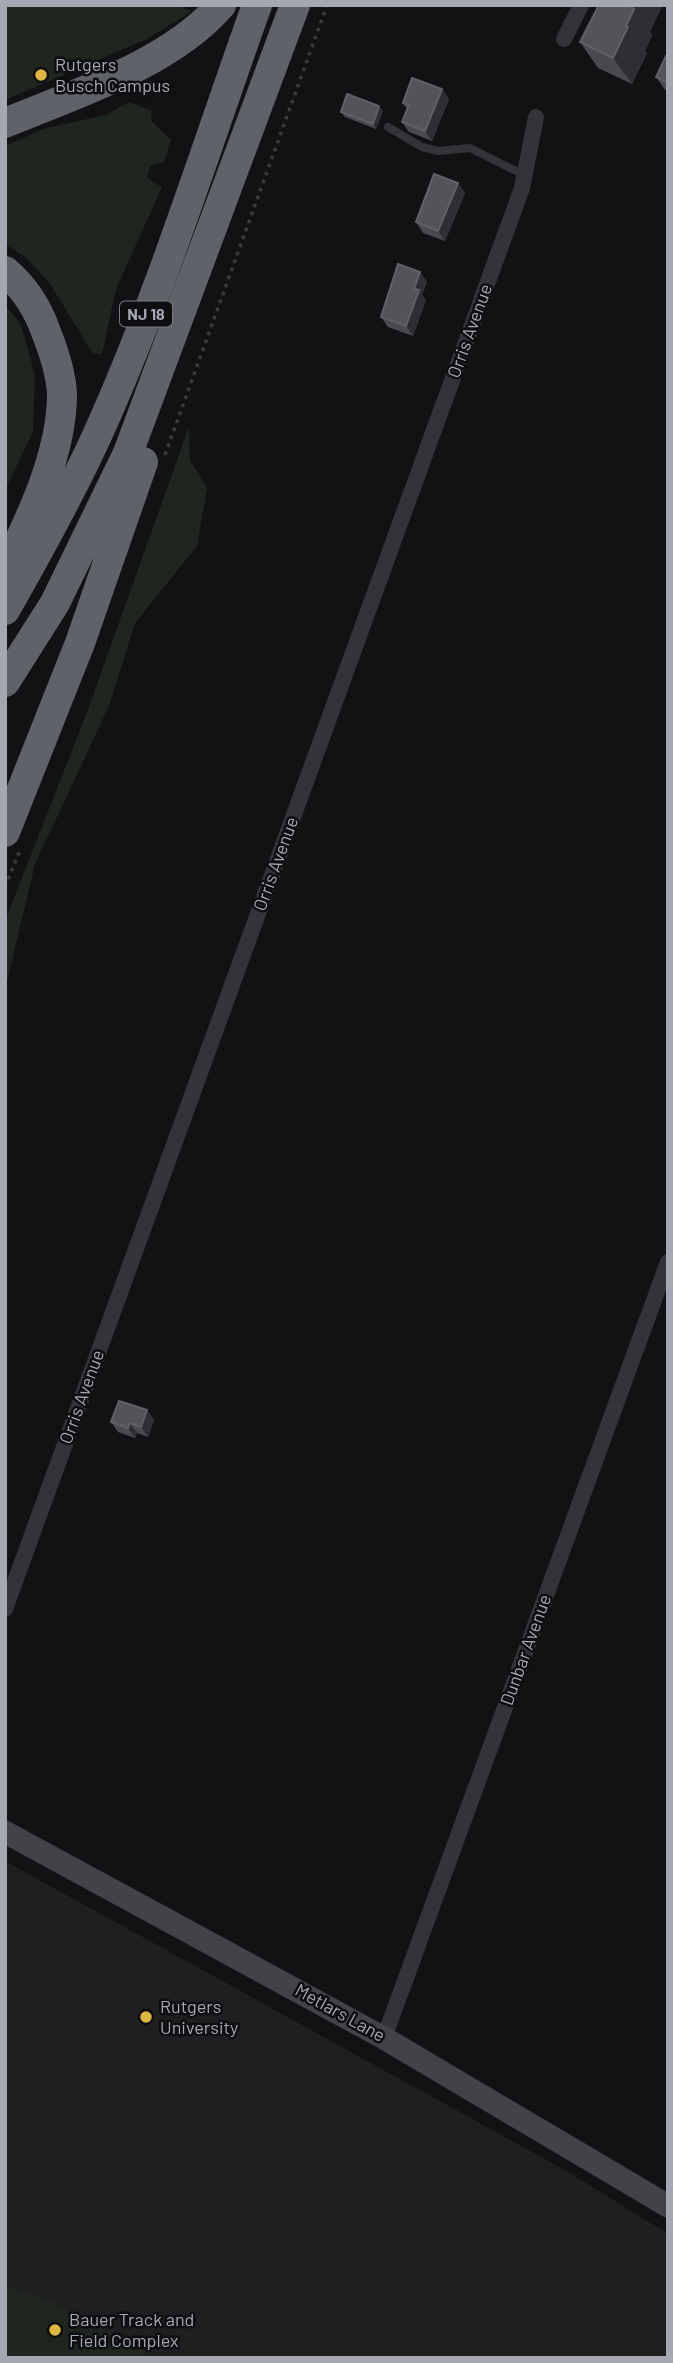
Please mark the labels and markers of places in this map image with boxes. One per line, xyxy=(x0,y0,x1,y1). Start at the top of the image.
place label: Rutgers Busch Campus xyxy=(55,53,170,96)
marker: Rutgers Busch Campus xyxy=(33,67,49,83)
place label: Rutgers University xyxy=(160,1995,238,2038)
marker: Rutgers University xyxy=(138,2009,154,2025)
place label: Bauer Track and Field Complex xyxy=(69,2308,194,2351)
marker: Bauer Track and Field Complex xyxy=(47,2322,63,2338)

